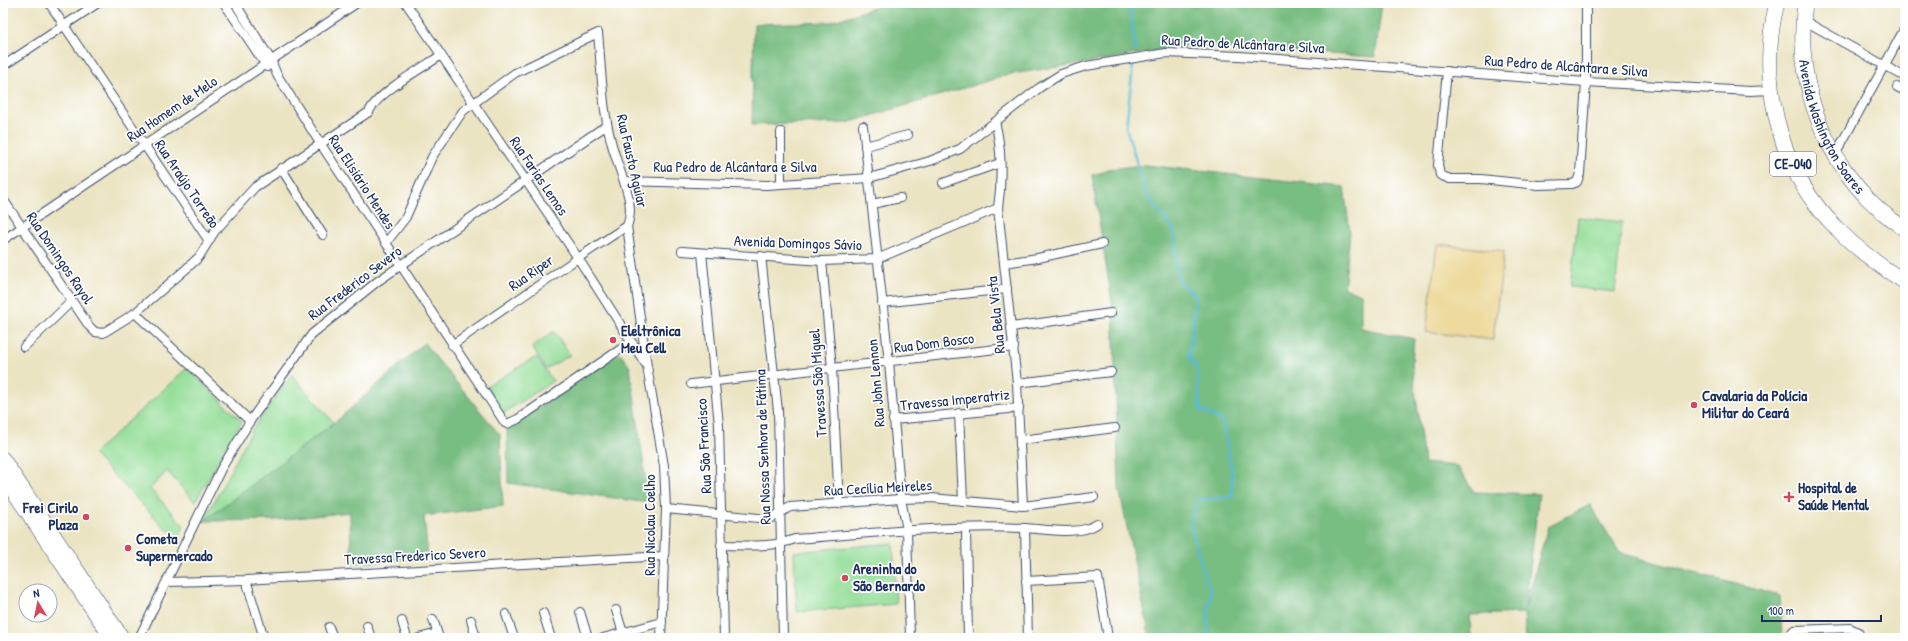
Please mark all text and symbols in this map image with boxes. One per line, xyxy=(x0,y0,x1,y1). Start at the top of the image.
street label: Rua Pedro de Alcântara e Silva xyxy=(1161,29,1325,58)
street label: Rua Pedro de Alcântara e Silva xyxy=(1484,49,1648,82)
street label: Avenida Washington Soares xyxy=(1794,58,1870,199)
street label: Rua Homem de Melo xyxy=(122,70,221,147)
street label: Rua Fausto Aguiar xyxy=(612,112,653,210)
street label: Rua Elisiário Mendes xyxy=(324,130,401,233)
street label: Rua Farias Lemos xyxy=(505,132,574,220)
street label: Rua Araújo Torreão xyxy=(150,135,225,232)
road number: CE-040 xyxy=(1770,152,1816,176)
street label: Rua Pedro de Alcântara e Silva xyxy=(653,156,817,177)
street label: Rua Domingos Rayol xyxy=(22,208,99,308)
street label: Avenida Domingos Sávio xyxy=(734,230,862,255)
street label: Rua Frederico Severo xyxy=(303,240,406,325)
street label: Rua Riper xyxy=(504,249,558,296)
street label: Rua Bela Vista xyxy=(981,275,1010,355)
place label: Eleltrônica Meu Cell xyxy=(621,320,681,358)
street label: Rua Dom Bosco xyxy=(893,327,975,358)
street label: Travessa São Miguel xyxy=(803,328,832,438)
marker: Eleltrônica Meu Cell xyxy=(608,335,618,345)
street label: Rua John Lennon xyxy=(861,338,890,428)
street label: Rua Nossa Senhora de Fátima xyxy=(749,369,776,525)
street label: Travessa Imperatriz xyxy=(899,383,1011,416)
place label: Cavalaria da Polícia Militar do Ceará xyxy=(1702,385,1807,423)
street label: Rua São Francisco xyxy=(691,398,716,494)
marker: Cavalaria da Polícia Militar do Ceará xyxy=(1689,400,1699,410)
street label: Rua Nicolau Coelho xyxy=(639,474,660,576)
street label: Rua Cecília Meireles xyxy=(824,474,933,501)
place label: Hospital de Saúde Mental xyxy=(1798,477,1870,515)
marker: Hospital de Saúde Mental xyxy=(1783,491,1795,503)
place label: Frei Cirilo Plaza xyxy=(22,497,78,535)
marker: Frei Cirilo Plaza xyxy=(81,512,91,522)
place label: Cometa Supermercado xyxy=(136,528,213,567)
street label: Travessa Frederico Severo xyxy=(344,541,486,570)
marker: Cometa Supermercado xyxy=(123,543,133,553)
place label: Areninha do São Bernardo xyxy=(853,558,925,596)
marker: Areninha do São Bernardo xyxy=(840,573,850,583)
north arrow xyxy=(18,583,58,623)
text: N xyxy=(32,586,41,601)
scale bar xyxy=(1762,597,1881,623)
text: 100 m xyxy=(1768,602,1794,619)

